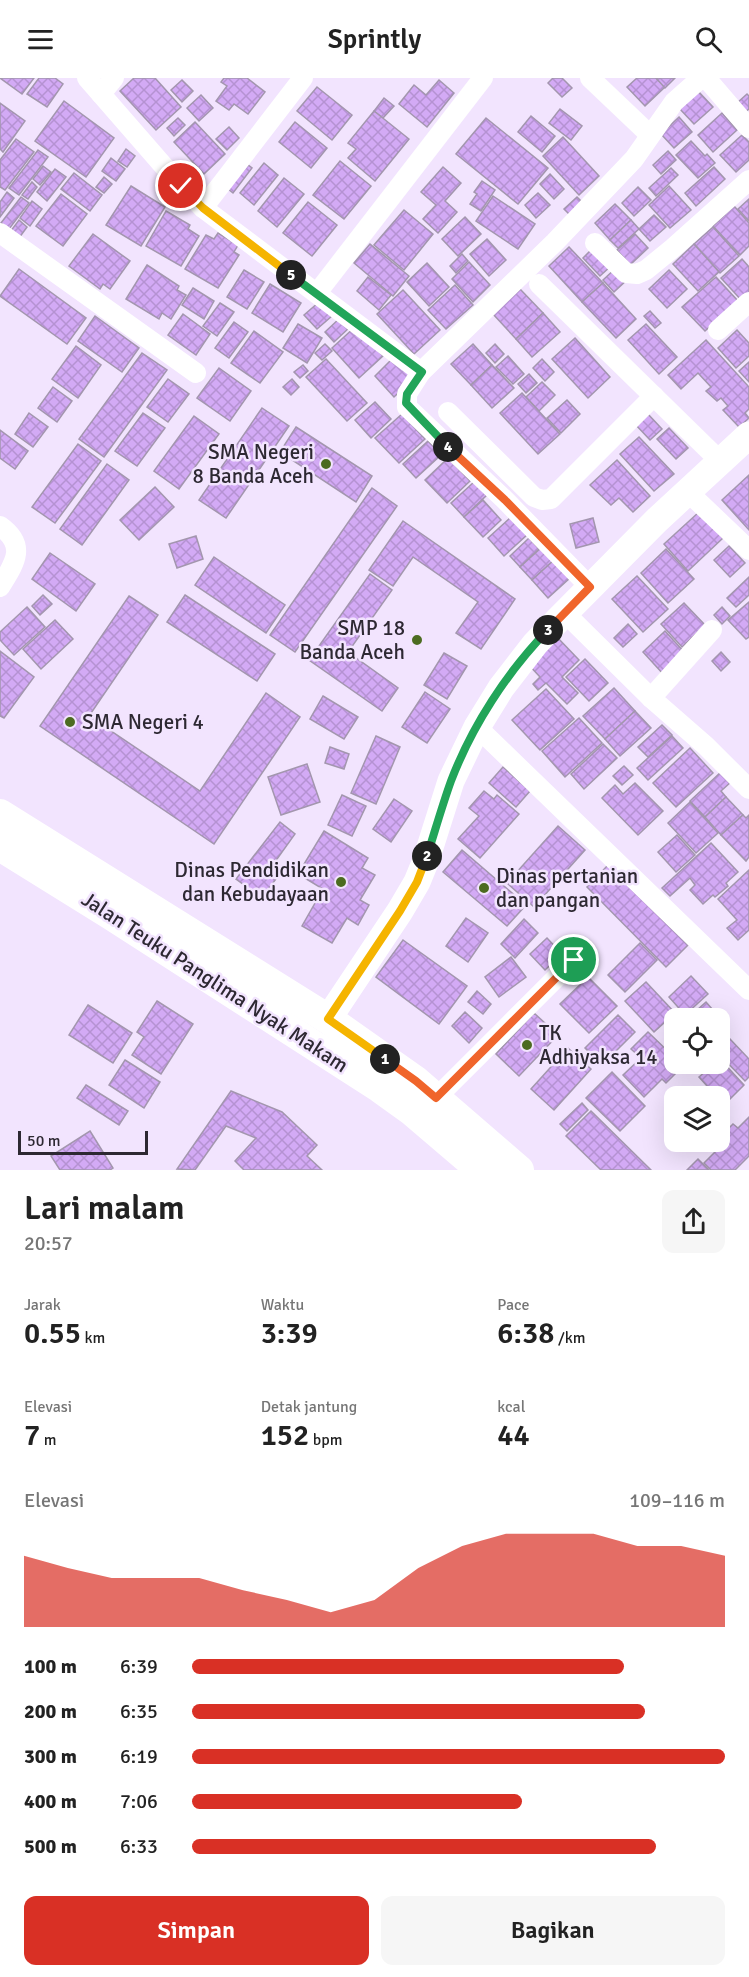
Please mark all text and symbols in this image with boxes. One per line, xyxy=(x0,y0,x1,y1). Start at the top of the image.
icon: menu xyxy=(24,23,57,56)
text: Sprintly xyxy=(328,23,421,56)
icon: search xyxy=(692,23,725,56)
pin xyxy=(155,160,206,211)
icon: check xyxy=(164,169,197,202)
pin: 5 xyxy=(276,260,306,290)
text: 5 xyxy=(287,265,295,285)
pin: 4 xyxy=(433,432,463,462)
text: 4 xyxy=(444,437,452,457)
place label: SMA Negeri 8 Banda Aceh xyxy=(192,439,314,489)
marker: SMA Negeri 8 Banda Aceh xyxy=(319,457,333,471)
place label: SMP 18 Banda Aceh xyxy=(299,615,405,665)
pin: 3 xyxy=(533,615,563,645)
text: 3 xyxy=(544,620,552,640)
marker: SMP 18 Banda Aceh xyxy=(410,633,424,647)
place label: SMA Negeri 4 xyxy=(82,709,204,735)
marker: SMA Negeri 4 xyxy=(63,715,77,729)
pin: 2 xyxy=(412,841,442,871)
text: 2 xyxy=(423,846,431,866)
place label: Dinas Pendidikan dan Kebudayaan xyxy=(174,857,329,907)
place label: Dinas pertanian dan pangan xyxy=(496,863,638,913)
marker: Dinas Pendidikan dan Kebudayaan xyxy=(334,875,348,889)
marker: Dinas pertanian dan pangan xyxy=(477,881,491,895)
street label: Jalan Teuku Panglima Nyak Makam xyxy=(77,886,353,1078)
pin xyxy=(548,934,599,985)
icon: arrive xyxy=(557,943,590,976)
map controls xyxy=(664,1008,730,1152)
button: locate xyxy=(664,1008,730,1074)
place label: TK Adhiyaksa 14 xyxy=(539,1020,658,1070)
marker: TK Adhiyaksa 14 xyxy=(520,1038,534,1052)
pin: 1 xyxy=(370,1044,400,1074)
text: 1 xyxy=(381,1049,389,1069)
button: layers xyxy=(664,1086,730,1152)
scale bar xyxy=(18,1128,148,1156)
text: 50 m xyxy=(27,1131,61,1151)
text: Lari malam xyxy=(24,1188,185,1229)
button: share xyxy=(662,1190,725,1253)
text: 20:57 xyxy=(24,1231,73,1256)
text: Jarak xyxy=(24,1295,61,1315)
text: Waktu xyxy=(261,1295,304,1315)
text: Pace xyxy=(497,1295,530,1315)
text: 0.55 xyxy=(24,1315,81,1352)
text: 3:39 xyxy=(261,1315,318,1352)
text: 6:38 xyxy=(497,1315,554,1352)
text: km xyxy=(81,1328,105,1348)
text: /km xyxy=(554,1328,585,1348)
text: Elevasi xyxy=(24,1397,72,1417)
text: Detak jantung xyxy=(261,1397,357,1417)
text: kcal xyxy=(497,1397,525,1417)
text: 7 xyxy=(24,1417,40,1454)
text: 152 xyxy=(261,1417,309,1454)
text: 44 xyxy=(497,1417,530,1454)
text: m xyxy=(40,1430,56,1450)
text: bpm xyxy=(309,1430,342,1450)
text: Elevasi xyxy=(24,1488,84,1513)
text: 109–116 m xyxy=(629,1488,725,1513)
text: 100 m xyxy=(24,1654,77,1679)
text: 6:39 xyxy=(120,1654,158,1679)
text: 200 m xyxy=(24,1699,77,1724)
text: 6:35 xyxy=(120,1699,158,1724)
text: 300 m xyxy=(24,1744,77,1769)
text: 6:19 xyxy=(120,1744,158,1769)
text: 400 m xyxy=(24,1789,77,1814)
text: 7:06 xyxy=(120,1789,158,1814)
text: 500 m xyxy=(24,1834,77,1859)
text: 6:33 xyxy=(120,1834,158,1859)
button: Simpan xyxy=(24,1896,369,1965)
button: Bagikan xyxy=(381,1896,725,1965)

